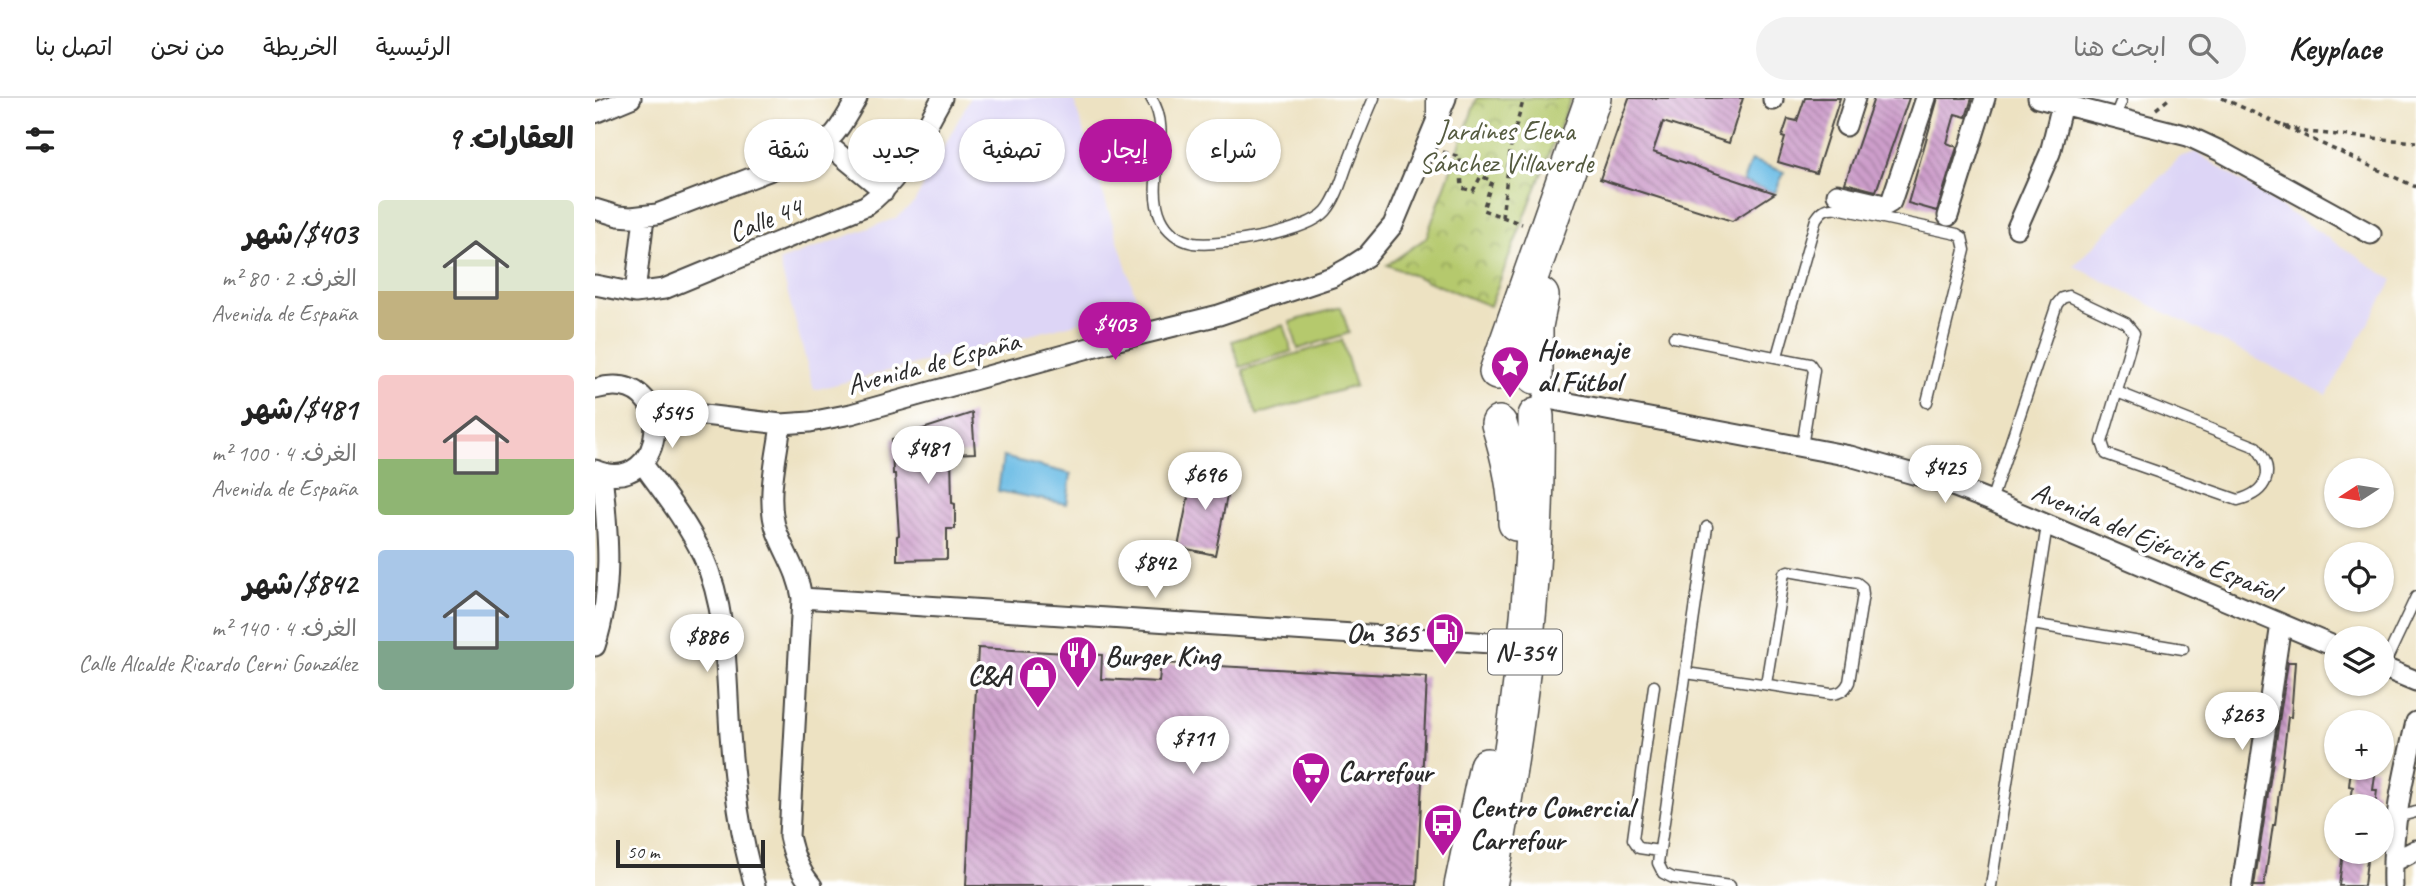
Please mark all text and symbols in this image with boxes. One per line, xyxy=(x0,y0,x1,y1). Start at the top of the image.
search box xyxy=(1756,17,2246,80)
text: Keyplace xyxy=(2288,27,2381,69)
icon: search xyxy=(2184,29,2222,67)
text: ابحث هنا xyxy=(2073,31,2166,64)
text: اتصل بنا xyxy=(35,32,113,62)
text: من نحن xyxy=(151,32,225,62)
text: الخريطة xyxy=(263,32,338,62)
text: الرئيسية xyxy=(376,32,451,62)
park label: Jardines Elena Sánchez Villaverde xyxy=(1419,113,1595,180)
text: العقارات: 9 xyxy=(447,119,574,157)
chip: شقة xyxy=(744,119,834,182)
chip: جديد xyxy=(848,119,945,182)
chip: تصفية xyxy=(959,119,1065,182)
chip: إيجار xyxy=(1079,119,1172,182)
chip: شراء xyxy=(1186,119,1281,182)
icon: filters xyxy=(21,121,59,159)
street label: Calle 44 xyxy=(723,188,809,250)
text: $403/شهر xyxy=(243,215,357,253)
icon: home xyxy=(434,228,518,312)
text: الغرف: 2 · 80 m² xyxy=(222,264,357,293)
text: Avenida de España xyxy=(211,299,357,328)
pin: $403 xyxy=(1074,302,1156,362)
text: $403 xyxy=(1094,310,1136,339)
street label: Avenida de España xyxy=(843,322,1025,402)
place label: Homenaje al Fútbol xyxy=(1537,332,1631,399)
place icon: Homenaje al Fútbol xyxy=(1489,344,1531,399)
text: $481/شهر xyxy=(243,390,357,428)
pin: $545 xyxy=(631,390,713,450)
text: $545 xyxy=(652,398,692,427)
icon: home xyxy=(434,403,518,487)
pin: $481 xyxy=(887,426,969,486)
text: $481 xyxy=(907,434,949,463)
text: الغرف: 4 · 100 m² xyxy=(211,439,357,468)
pin: $425 xyxy=(1904,446,1986,505)
pin: $696 xyxy=(1164,452,1246,512)
text: $425 xyxy=(1924,453,1966,482)
north arrow xyxy=(2324,458,2394,528)
map controls xyxy=(2324,458,2394,864)
text: $696 xyxy=(1184,460,1226,489)
text: Avenida de España xyxy=(211,474,357,503)
street label: Avenida del Ejército Español xyxy=(2027,474,2290,611)
pin: $842 xyxy=(1114,540,1196,600)
button: locate xyxy=(2324,542,2394,612)
text: $842 xyxy=(1134,548,1176,577)
text: $842/شهر xyxy=(243,565,357,603)
icon: home xyxy=(434,578,518,662)
fuel station icon: On 365 xyxy=(1424,611,1466,666)
text: الغرف: 4 · 140 m² xyxy=(211,614,357,643)
pin: $886 xyxy=(666,614,748,674)
place label: On 365 xyxy=(1346,615,1421,650)
text: $886 xyxy=(686,622,728,651)
button: layers xyxy=(2324,626,2394,696)
road number: N-354 xyxy=(1488,630,1562,674)
restaurant icon: Burger King xyxy=(1057,634,1099,689)
place label: Burger King xyxy=(1105,638,1222,673)
text: Calle Alcalde Ricardo Cerni González xyxy=(78,649,357,678)
shop icon: C&A xyxy=(1017,654,1059,709)
place label: C&A xyxy=(968,658,1013,693)
pin: $263 xyxy=(2201,692,2283,752)
text: $263 xyxy=(2221,700,2263,729)
button: + xyxy=(2324,710,2394,780)
pin: $711 xyxy=(1152,716,1234,776)
text: $711 xyxy=(1172,724,1214,753)
supermarket icon: Carrefour xyxy=(1290,750,1332,805)
place label: Carrefour xyxy=(1338,754,1435,789)
place label: Centro Comercial Carrefour xyxy=(1470,790,1640,857)
button: − xyxy=(2324,794,2394,864)
bus stop icon: Centro Comercial Carrefour xyxy=(1422,802,1464,857)
scale bar xyxy=(616,837,765,869)
text: 50 m xyxy=(627,840,659,864)

